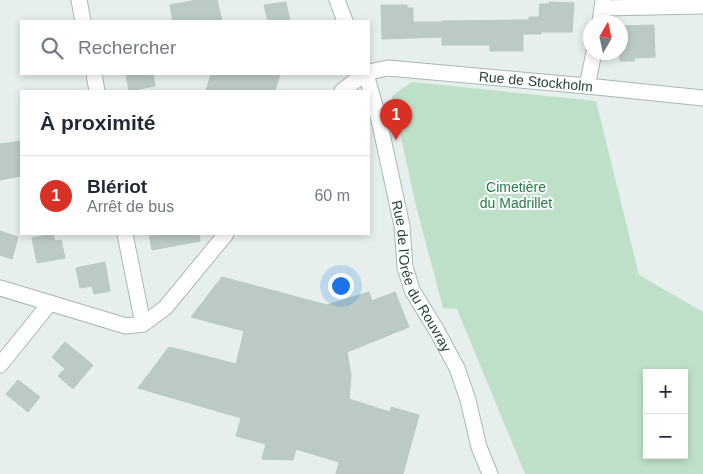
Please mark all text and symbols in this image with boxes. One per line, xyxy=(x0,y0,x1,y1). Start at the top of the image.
north arrow xyxy=(583,15,628,60)
search box xyxy=(20,20,370,75)
icon: search xyxy=(38,34,66,62)
text: Rechercher xyxy=(78,37,176,58)
street label: Rue de Stockholm xyxy=(478,68,594,95)
pin: 1 xyxy=(380,99,412,140)
text: À proximité xyxy=(40,111,156,134)
text: Blériot xyxy=(87,176,147,197)
park label: Cimetière du Madrillet xyxy=(480,179,552,211)
text: 1 xyxy=(52,187,60,204)
text: 60 m xyxy=(314,187,350,204)
text: Arrêt de bus xyxy=(87,198,174,215)
street label: Rue de l'Orée du Rouvray xyxy=(389,199,455,354)
your location xyxy=(328,273,354,299)
map controls xyxy=(643,369,688,459)
button: + xyxy=(643,369,688,414)
button: − xyxy=(643,414,688,459)

